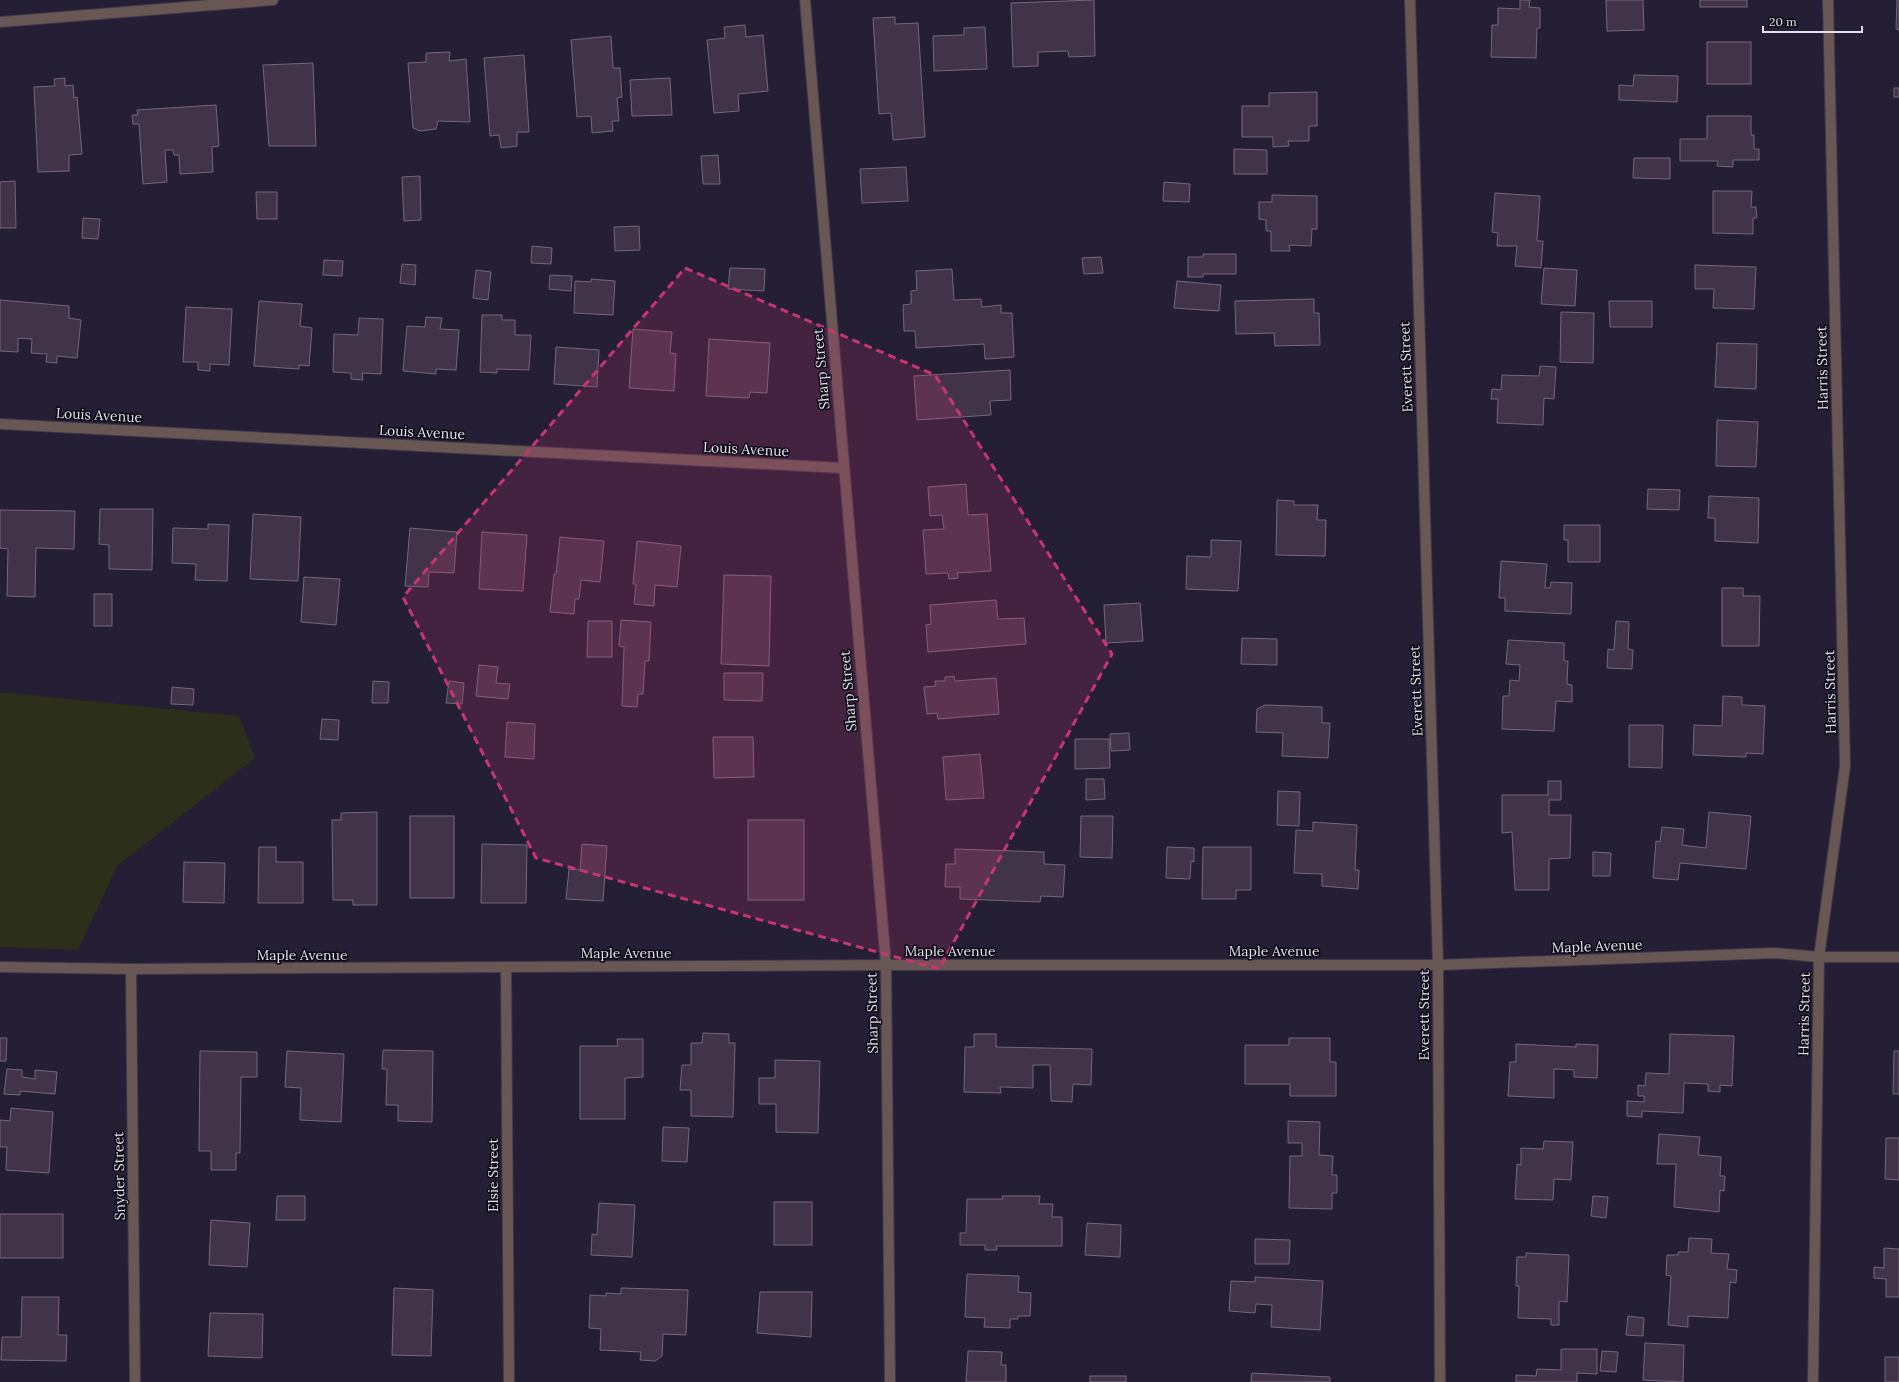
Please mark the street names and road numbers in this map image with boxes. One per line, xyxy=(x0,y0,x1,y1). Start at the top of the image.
street label: Everett Street xyxy=(1395,321,1417,413)
street label: Harris Street xyxy=(1812,325,1832,410)
street label: Sharp Street xyxy=(808,327,834,410)
street label: Louis Avenue xyxy=(55,404,143,426)
street label: Louis Avenue xyxy=(378,421,466,443)
street label: Louis Avenue xyxy=(702,438,790,460)
street label: Everett Street xyxy=(1405,645,1427,737)
street label: Sharp Street xyxy=(835,649,861,732)
street label: Harris Street xyxy=(1820,649,1840,734)
street label: Maple Avenue xyxy=(1551,935,1643,957)
street label: Maple Avenue xyxy=(904,942,996,960)
street label: Maple Avenue xyxy=(1228,942,1320,960)
street label: Maple Avenue xyxy=(580,944,672,962)
street label: Maple Avenue xyxy=(256,946,348,964)
street label: Everett Street xyxy=(1415,969,1433,1060)
street label: Harris Street xyxy=(1794,971,1814,1056)
street label: Sharp Street xyxy=(862,972,882,1054)
street label: Snyder Street xyxy=(109,1131,129,1221)
street label: Elsie Street xyxy=(484,1137,502,1212)

